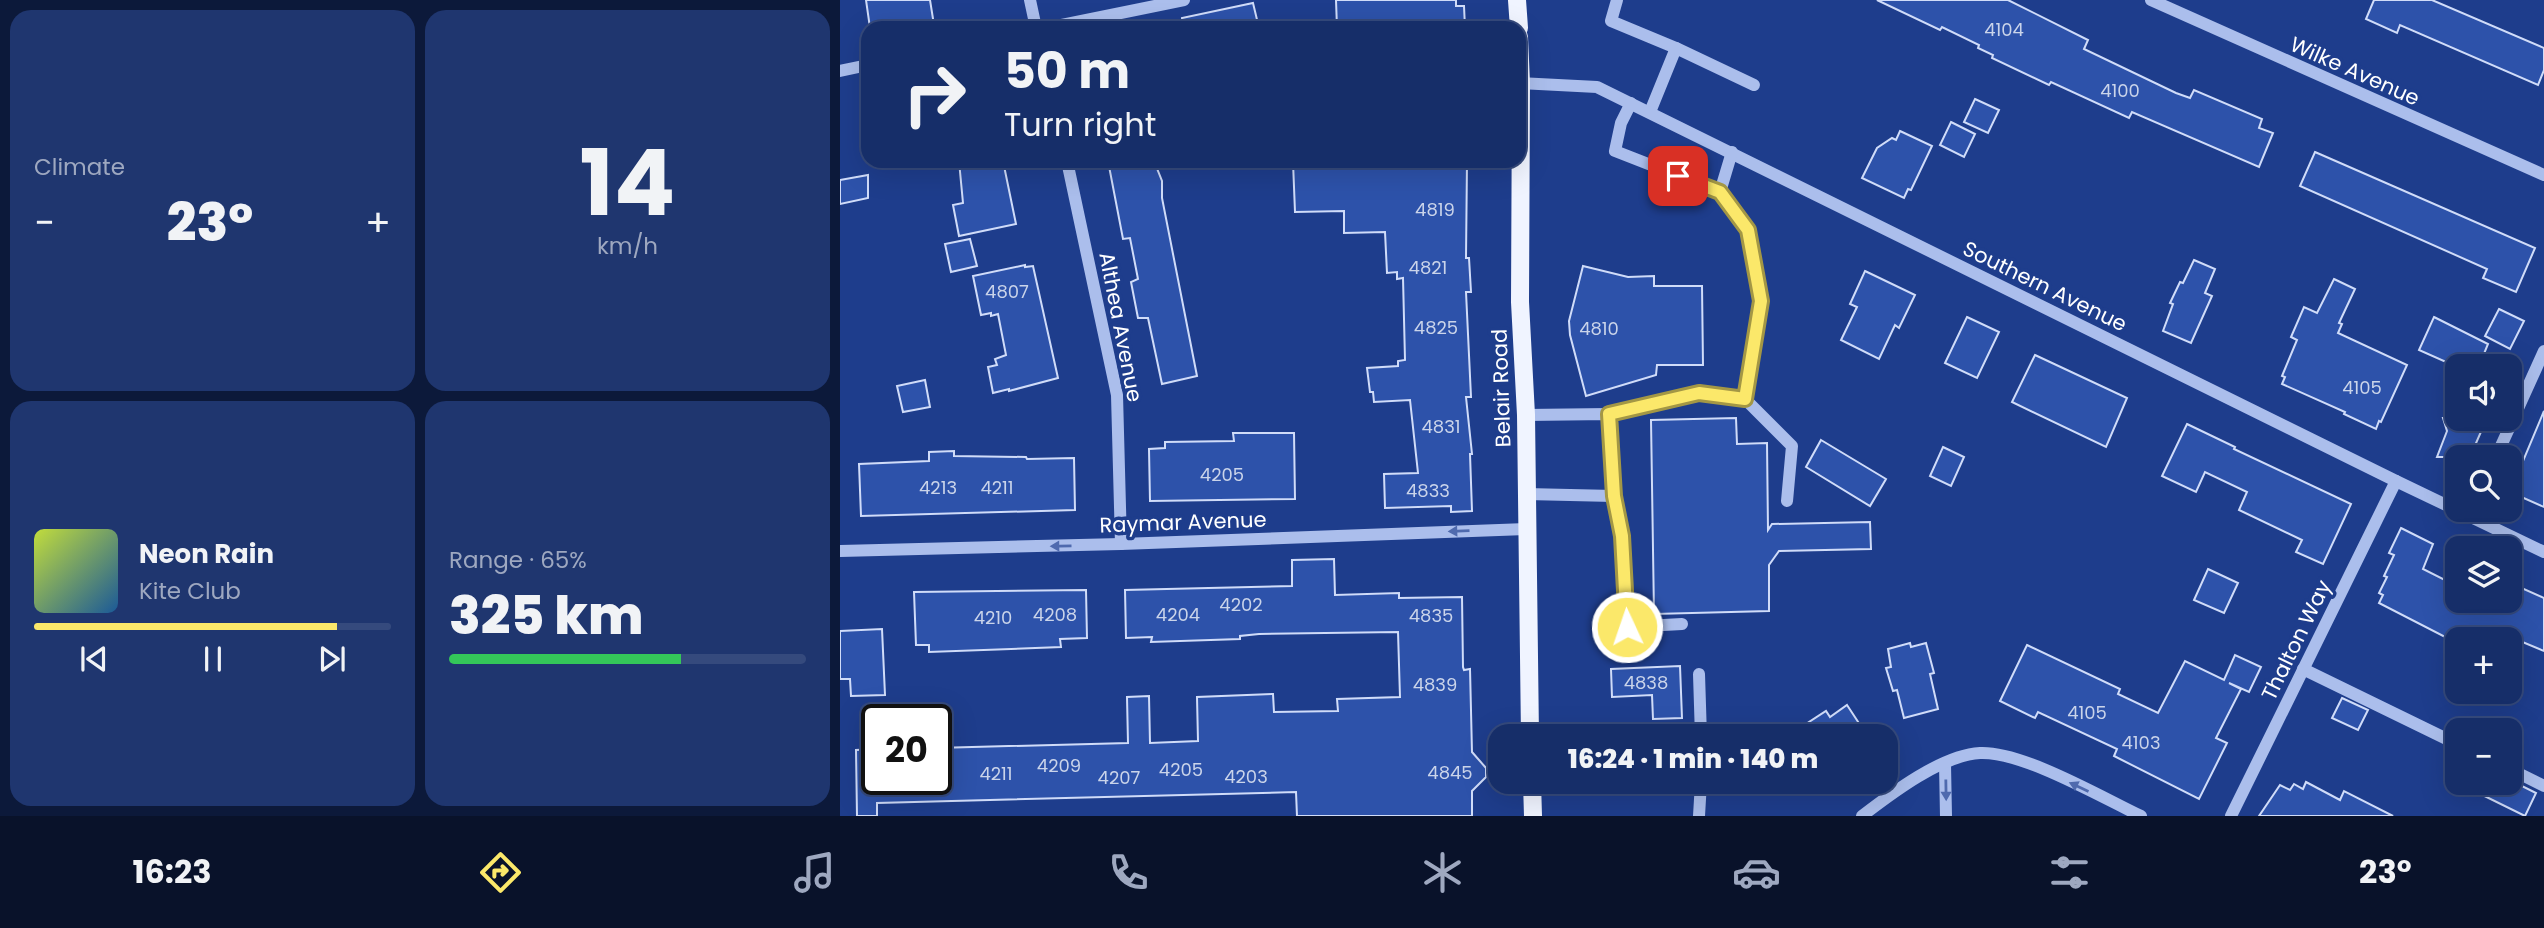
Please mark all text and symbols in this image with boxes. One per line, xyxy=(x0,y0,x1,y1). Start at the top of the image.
house number: 4104 xyxy=(1984,17,2024,42)
street label: Wilke Avenue xyxy=(2286,29,2424,113)
text: 50 m xyxy=(1004,37,1130,105)
icon: right xyxy=(889,49,980,140)
house number: 4100 xyxy=(2100,78,2140,103)
text: Turn right xyxy=(1004,102,1156,147)
text: 14 xyxy=(580,119,675,247)
pin xyxy=(1648,146,1708,206)
text: Climate xyxy=(34,151,125,183)
icon: arrive xyxy=(1659,157,1697,195)
text: 23° xyxy=(167,186,253,259)
text: − xyxy=(34,196,55,249)
text: + xyxy=(365,196,391,249)
house number: 4819 xyxy=(1415,197,1455,222)
text: km/h xyxy=(597,230,658,262)
street label: Southern Avenue xyxy=(1958,234,2132,338)
street label: Althea Avenue xyxy=(1092,250,1150,404)
house number: 4821 xyxy=(1409,255,1447,280)
house number: 4807 xyxy=(985,279,1029,304)
house number: 4825 xyxy=(1414,315,1458,340)
house number: 4810 xyxy=(1579,316,1619,341)
street label: Belair Road xyxy=(1484,328,1518,448)
map controls xyxy=(2445,354,2522,795)
button: sound xyxy=(2445,354,2522,431)
house number: 4105 xyxy=(2342,375,2382,400)
house number: 4831 xyxy=(1421,414,1461,439)
button: search xyxy=(2445,445,2522,522)
house number: 4205 xyxy=(1200,462,1244,487)
house number: 4213 xyxy=(919,475,957,500)
house number: 4211 xyxy=(980,475,1014,500)
house number: 4833 xyxy=(1406,478,1450,503)
street label: Raymar Avenue xyxy=(1099,505,1267,539)
one-way arrow xyxy=(1448,526,1470,537)
text: Neon Rain xyxy=(139,536,274,572)
button: layers xyxy=(2445,536,2522,613)
one-way arrow xyxy=(1049,540,1071,551)
text: Range · 65% xyxy=(449,544,587,576)
text: Kite Club xyxy=(139,575,241,607)
street label: Thalton Way xyxy=(2254,575,2338,705)
text: 325 km xyxy=(449,579,643,652)
position arrow xyxy=(1590,590,1664,664)
house number: 4202 xyxy=(1219,592,1263,617)
house number: 4208 xyxy=(1033,602,1077,627)
house number: 4204 xyxy=(1156,602,1200,627)
house number: 4835 xyxy=(1409,603,1453,628)
house number: 4210 xyxy=(974,605,1012,630)
button: + xyxy=(2445,627,2522,704)
icon: previous xyxy=(75,640,113,678)
icon: pause xyxy=(194,640,232,678)
icon: next xyxy=(313,640,351,678)
house number: 4838 xyxy=(1624,670,1668,695)
house number: 4839 xyxy=(1413,672,1457,697)
house number: 4105 xyxy=(2067,700,2107,725)
speed limit sign: 20 xyxy=(861,704,952,795)
button: − xyxy=(2445,718,2522,795)
house number: 4103 xyxy=(2122,730,2161,755)
text: 16:24 · 1 min · 140 m xyxy=(1568,741,1818,777)
house number: 4209 xyxy=(1037,753,1081,778)
house number: 4205 xyxy=(1159,757,1203,782)
house number: 4845 xyxy=(1427,760,1473,785)
house number: 4211 xyxy=(979,761,1013,786)
house number: 4203 xyxy=(1224,764,1268,789)
house number: 4207 xyxy=(1098,765,1141,790)
one-way arrow xyxy=(1940,779,1952,801)
one-way arrow xyxy=(2069,781,2089,793)
icon: directions xyxy=(476,848,525,897)
icon: music xyxy=(790,848,839,897)
icon: phone xyxy=(1104,848,1153,897)
icon: climate xyxy=(1418,848,1467,897)
icon: car xyxy=(1732,848,1781,897)
icon: filters xyxy=(2045,848,2094,897)
text: 16:23 xyxy=(132,849,212,894)
text: 23° xyxy=(2359,849,2412,894)

